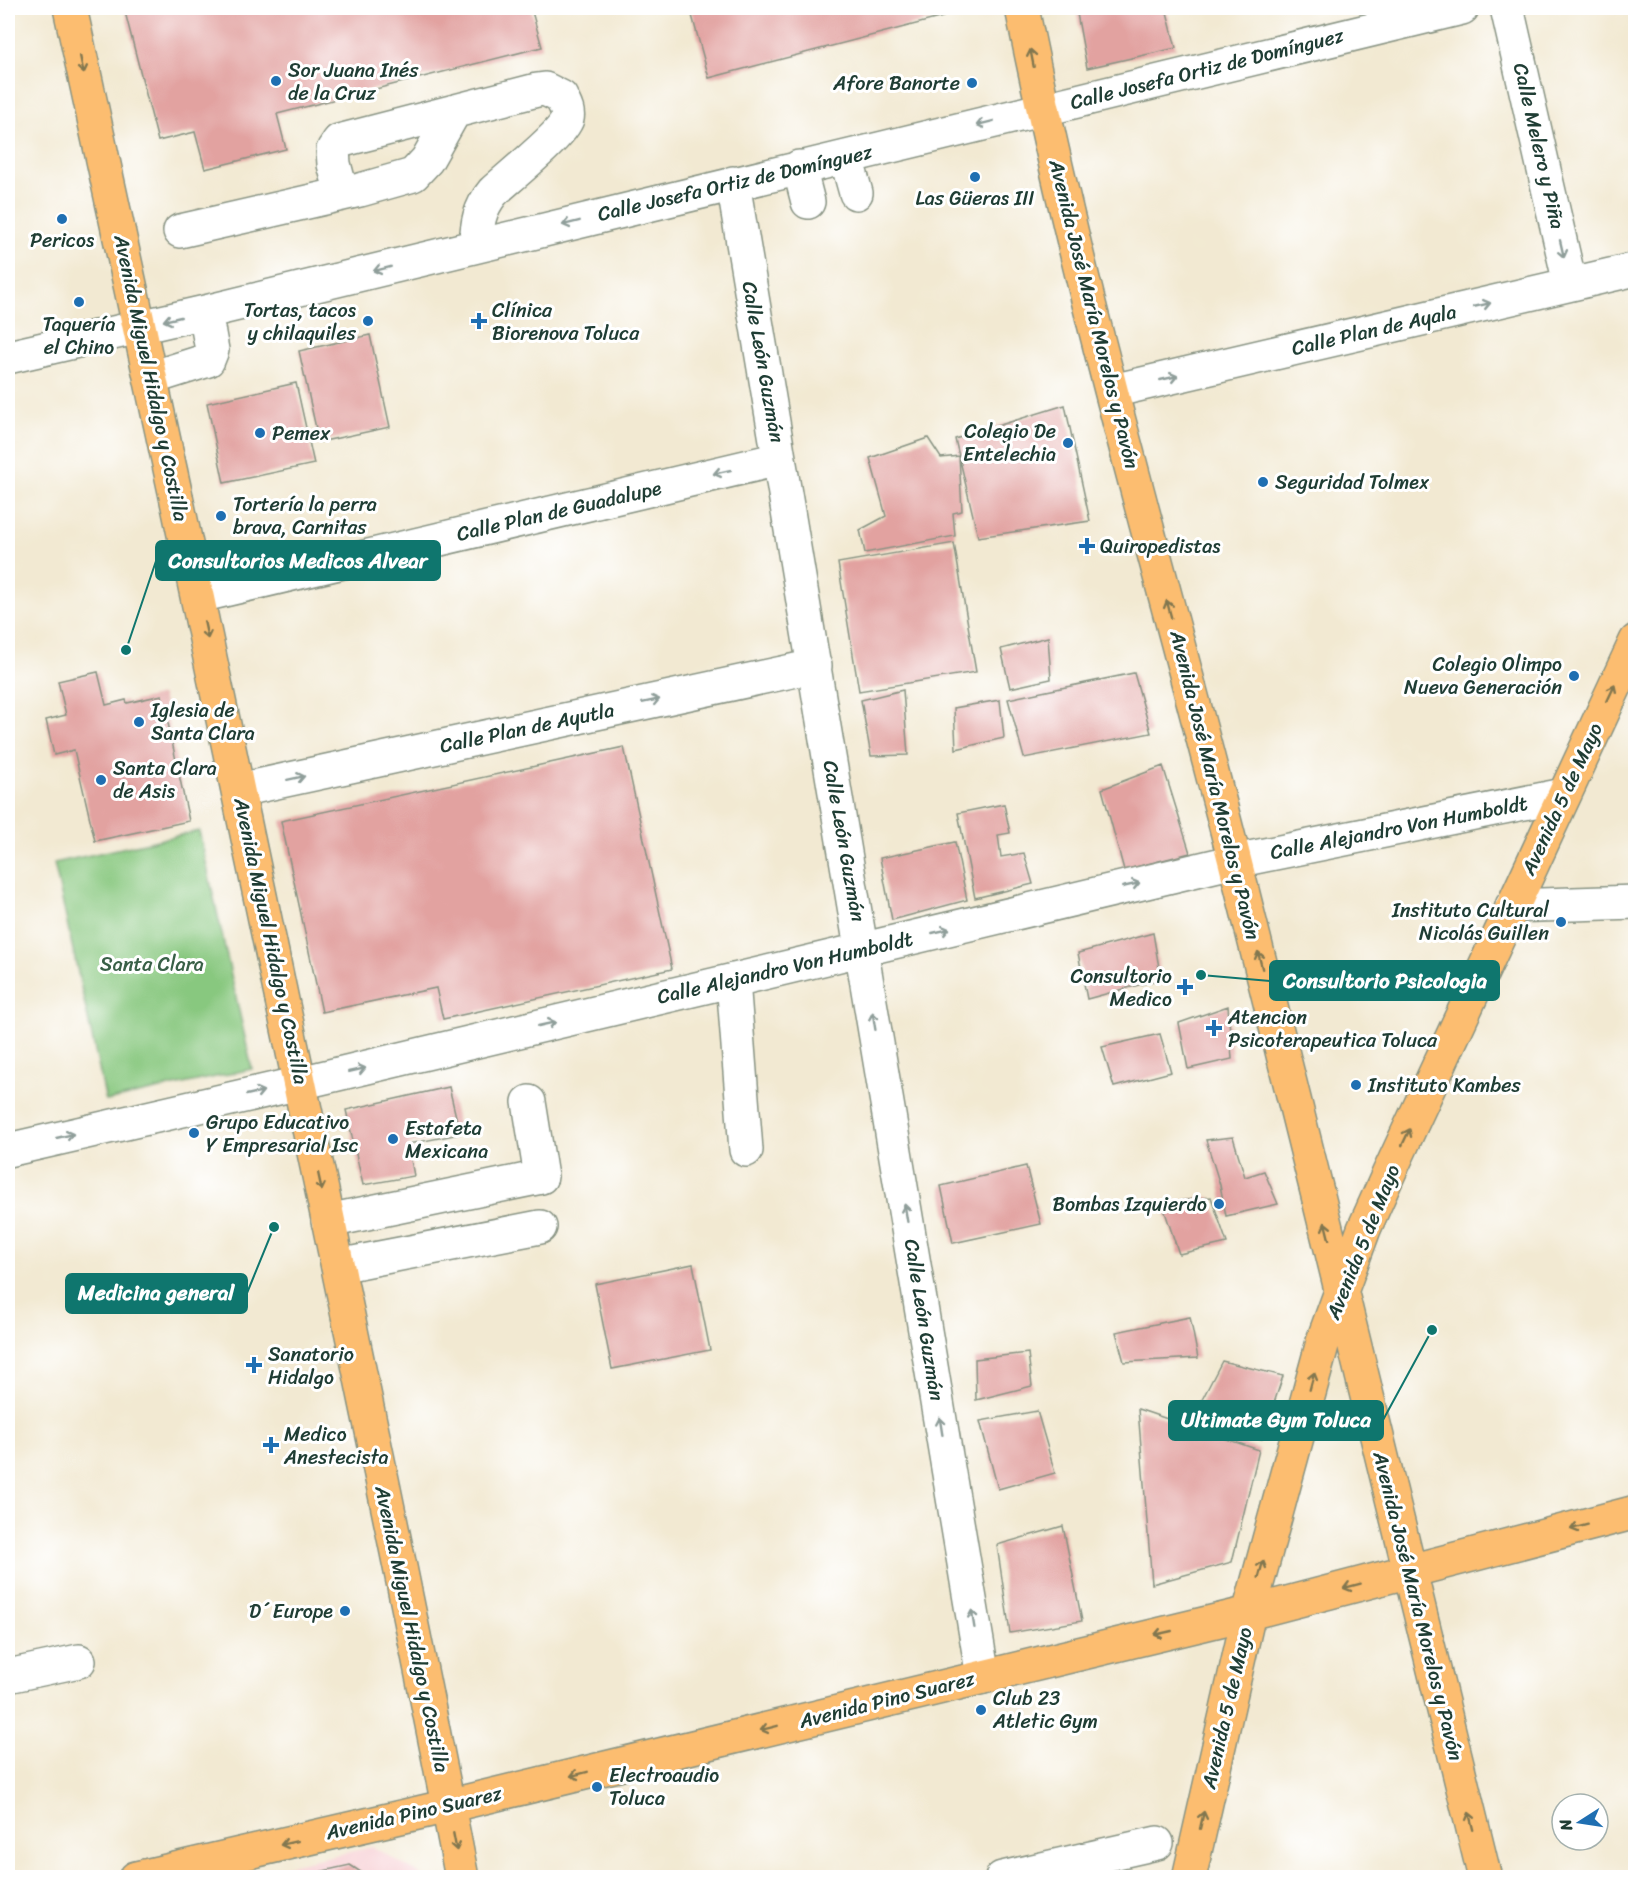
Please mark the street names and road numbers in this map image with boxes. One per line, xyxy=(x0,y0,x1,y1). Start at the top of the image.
street label: Calle Josefa Ortiz de Domínguez xyxy=(1066,18,1348,120)
street label: Calle Melero y Piña xyxy=(1503,59,1575,233)
street label: Calle Josefa Ortiz de Domínguez xyxy=(594,134,876,232)
street label: Avenida José María Morelos y Pavón xyxy=(1038,155,1149,473)
street label: Avenida Miguel Hidalgo y Costilla xyxy=(103,231,198,525)
street label: Calle León Guzmán xyxy=(732,278,794,446)
street label: Calle Plan de Ayala xyxy=(1288,294,1460,366)
street label: Calle Plan de Guadalupe xyxy=(453,470,665,552)
street label: Avenida José María Morelos y Pavón xyxy=(1159,626,1270,944)
street label: Calle Plan de Ayutla xyxy=(437,692,617,764)
street label: Avenida 5 de Mayo xyxy=(1511,717,1613,882)
street label: Calle León Guzmán xyxy=(813,757,875,925)
street label: Calle Alejandro Von Humboldt xyxy=(1267,786,1531,870)
street label: Avenida Miguel Hidalgo y Costilla xyxy=(223,794,318,1088)
street label: Calle Alejandro Von Humboldt xyxy=(654,921,917,1014)
street label: Avenida 5 de Mayo xyxy=(1316,1159,1410,1326)
street label: Calle León Guzmán xyxy=(894,1237,954,1404)
street label: Avenida José María Morelos y Pavón xyxy=(1362,1447,1473,1765)
street label: Avenida Miguel Hidalgo y Costilla xyxy=(364,1482,459,1776)
street label: Avenida 5 de Mayo xyxy=(1191,1624,1263,1793)
street label: Avenida Pino Suarez xyxy=(795,1661,979,1739)
street label: Avenida Pino Suarez xyxy=(321,1776,506,1851)

